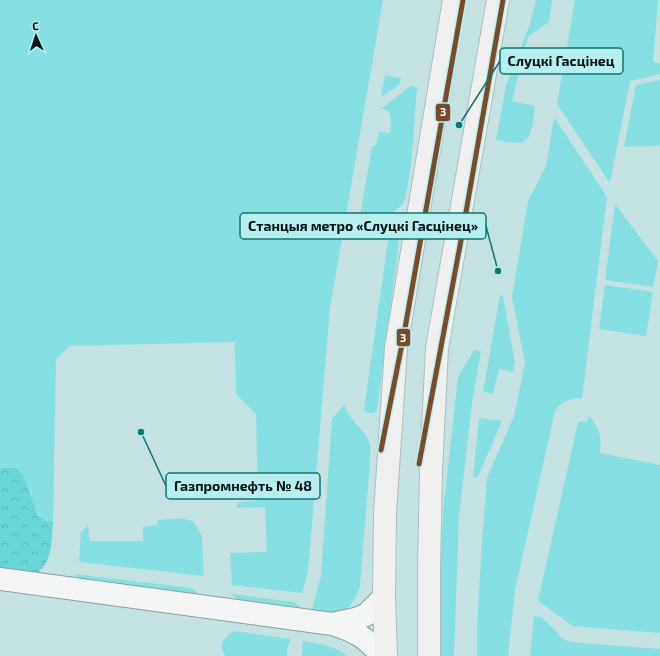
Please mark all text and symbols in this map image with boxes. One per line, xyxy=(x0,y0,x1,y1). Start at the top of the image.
north arrow xyxy=(16,16,56,56)
text: С xyxy=(32,19,40,32)
callout: Слуцкі Гасцінец xyxy=(500,48,623,74)
text: Слуцкі Гасцінец xyxy=(507,52,615,69)
line badge: 3 xyxy=(435,103,451,122)
text: 3 xyxy=(440,105,446,118)
callout: Станцыя метро «Слуцкі Гасцінец» xyxy=(240,213,486,239)
text: Станцыя метро «Слуцкі Гасцінец» xyxy=(248,217,478,234)
line badge: 3 xyxy=(396,328,411,347)
text: 3 xyxy=(400,331,406,344)
callout: Газпромнефть № 48 xyxy=(166,473,320,499)
text: Газпромнефть № 48 xyxy=(174,477,312,494)

